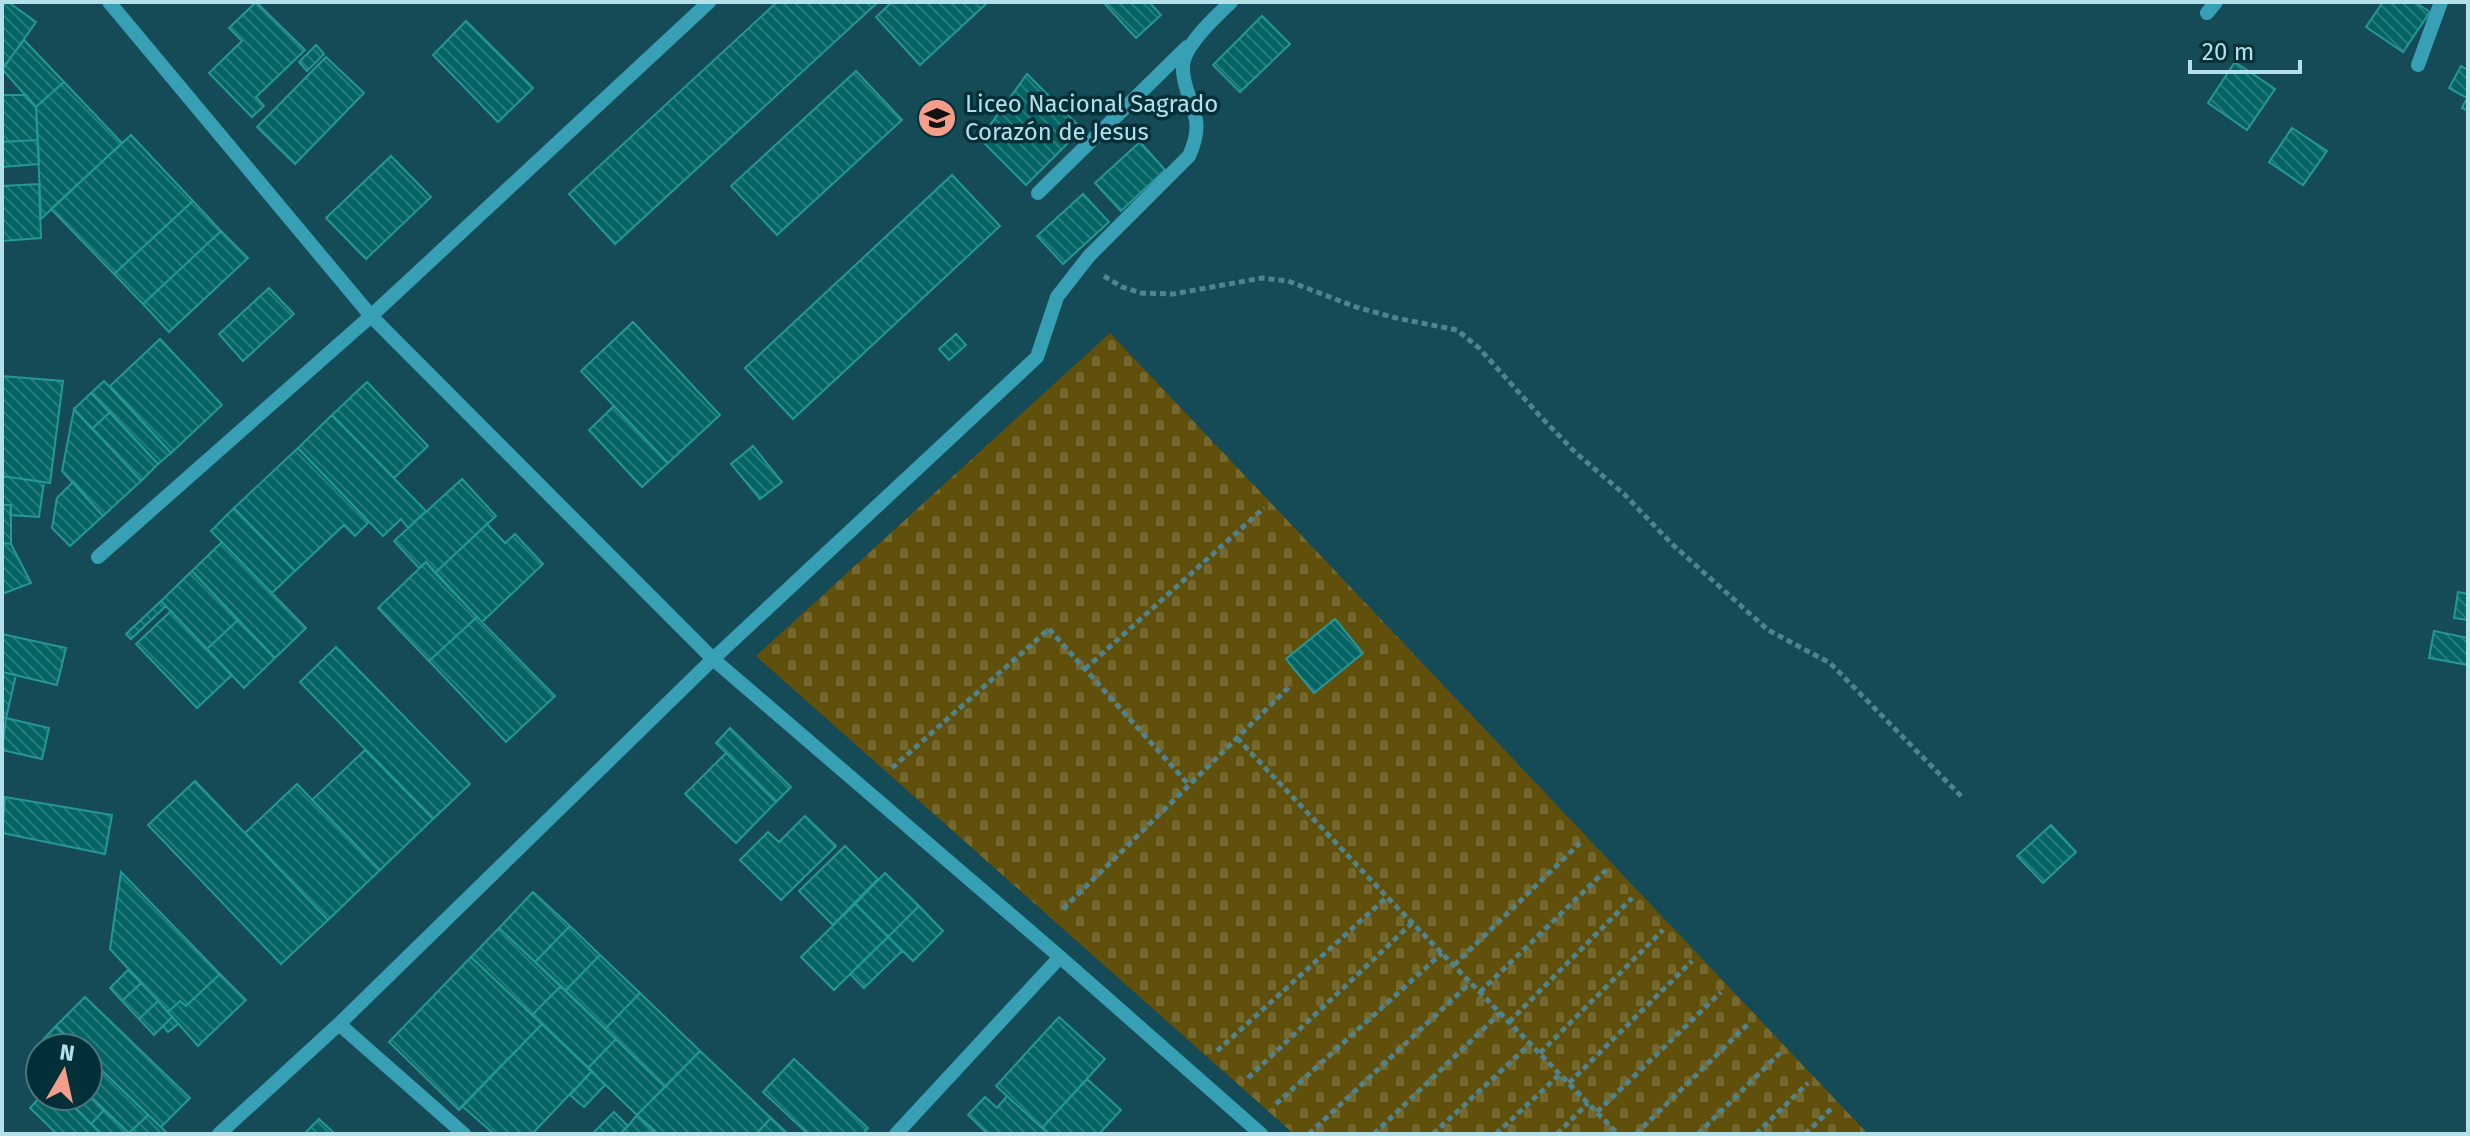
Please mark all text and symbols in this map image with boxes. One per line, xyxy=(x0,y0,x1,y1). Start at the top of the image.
scale bar xyxy=(2190,24,2300,74)
text: 20 m xyxy=(2202,38,2254,66)
place label: Liceo Nacional Sagrado Corazón de Jesus xyxy=(965,90,1218,146)
school or university icon: Liceo Nacional Sagrado Corazón de Jesus xyxy=(916,97,958,139)
north arrow xyxy=(24,1032,104,1112)
text: N xyxy=(58,1038,76,1067)

